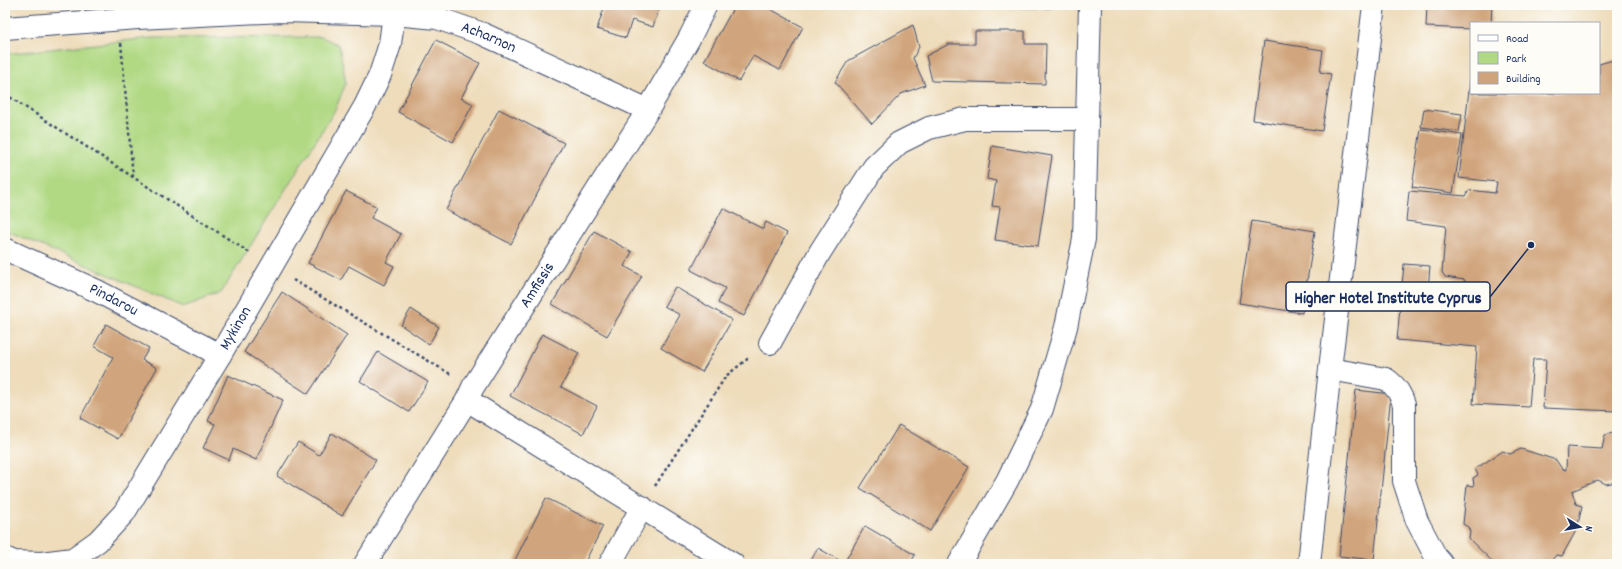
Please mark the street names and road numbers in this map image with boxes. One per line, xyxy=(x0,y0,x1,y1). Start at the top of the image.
street label: Acharnon xyxy=(458,16,520,59)
street label: Amfissis xyxy=(514,257,561,313)
street label: Pindarou xyxy=(85,277,142,322)
street label: Mykinon xyxy=(214,302,257,354)

